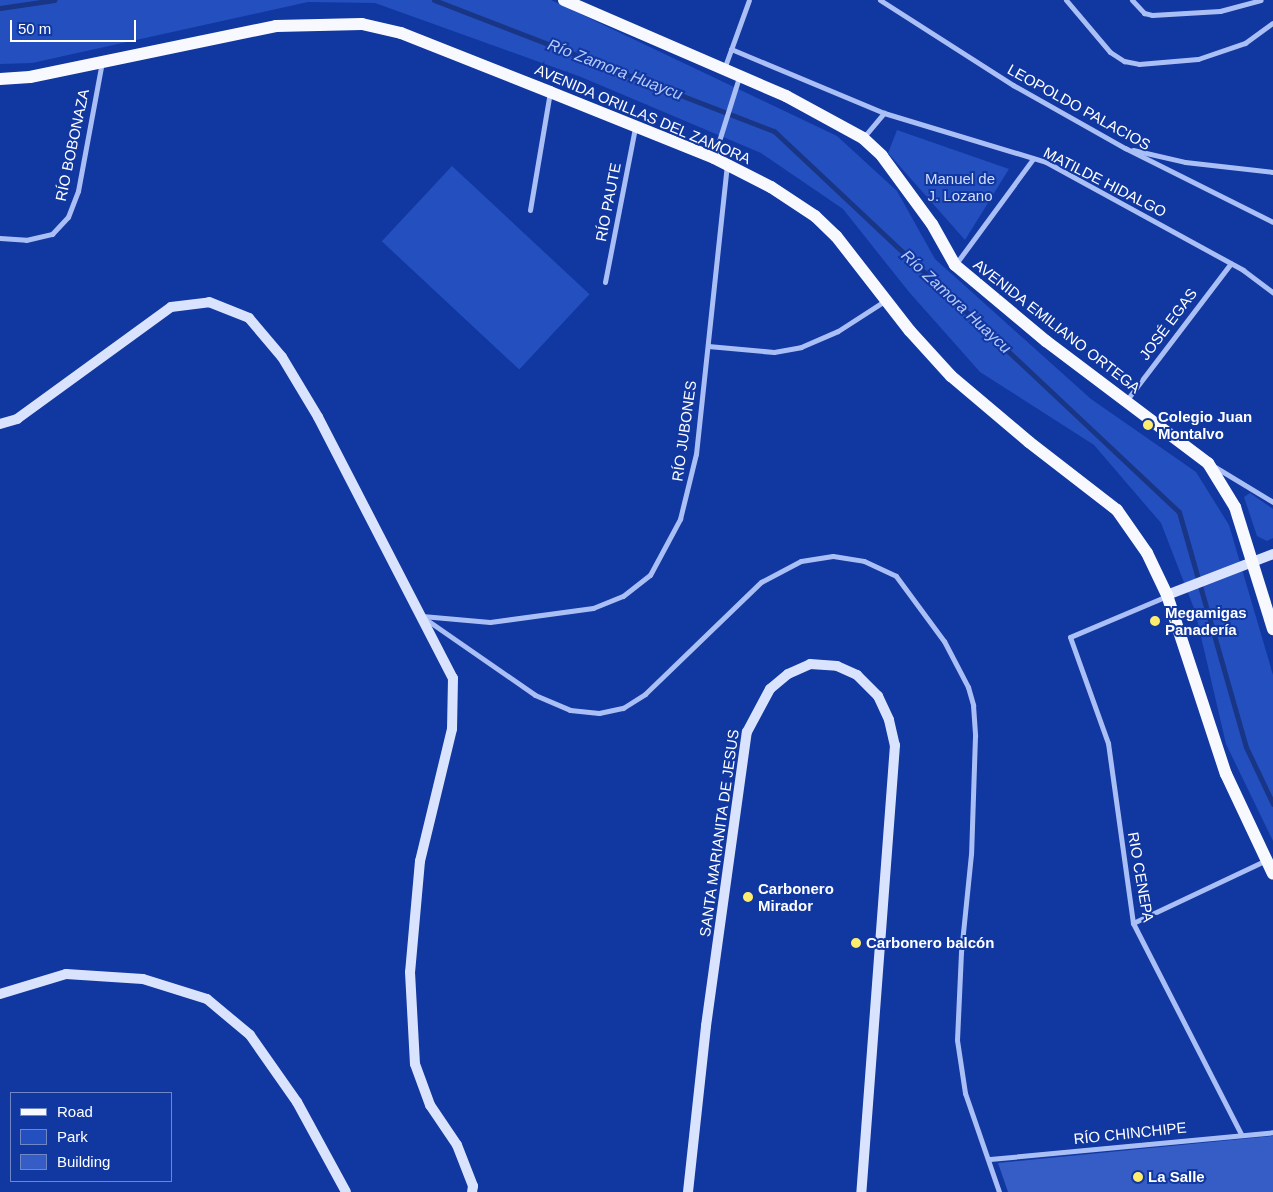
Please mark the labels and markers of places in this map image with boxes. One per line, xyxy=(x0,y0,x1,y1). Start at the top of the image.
place label: Colegio Juan Montalvo xyxy=(1158,407,1252,442)
marker: Colegio Juan Montalvo xyxy=(1142,419,1154,431)
place label: Megamigas Panadería xyxy=(1165,603,1247,638)
marker: Megamigas Panadería xyxy=(1149,615,1161,627)
place label: Carbonero Mirador xyxy=(758,879,834,914)
marker: Carbonero Mirador xyxy=(742,891,754,903)
place label: Carbonero balcón xyxy=(866,934,994,952)
marker: Carbonero balcón xyxy=(850,937,862,949)
place label: La Salle xyxy=(1148,1168,1205,1186)
marker: La Salle xyxy=(1132,1171,1144,1183)

